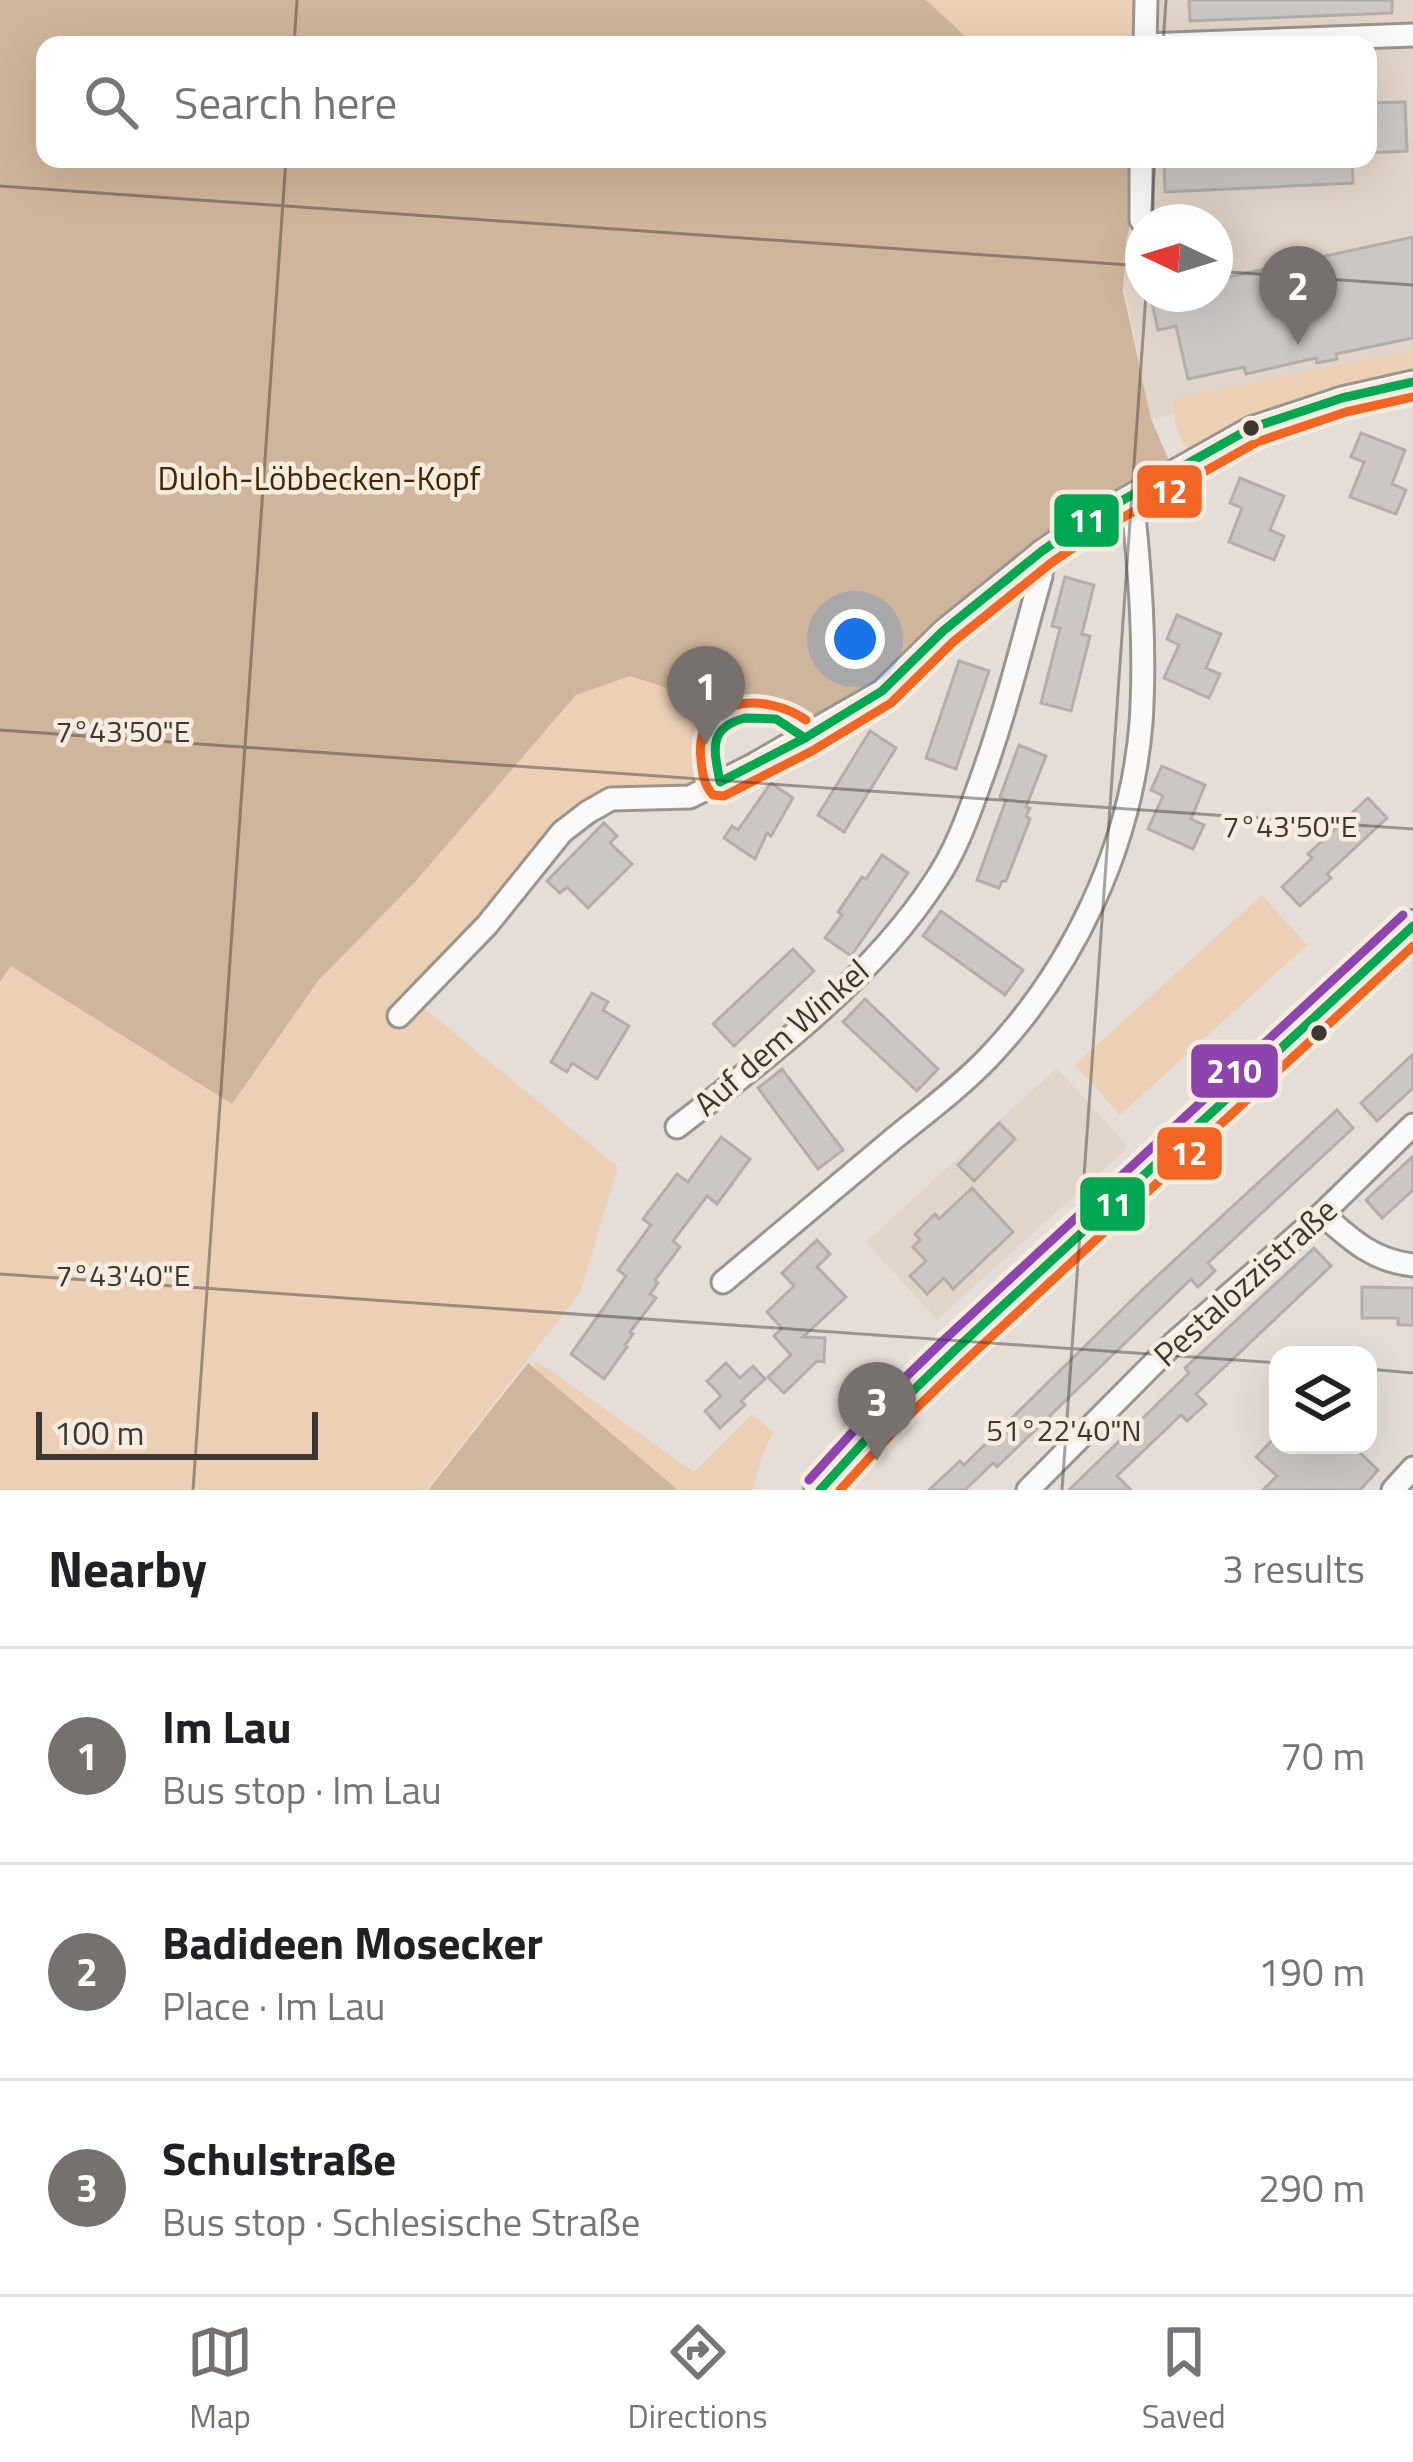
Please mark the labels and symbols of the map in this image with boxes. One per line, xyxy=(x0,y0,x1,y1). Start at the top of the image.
north arrow xyxy=(1125,204,1233,312)
pin: 2 xyxy=(1259,246,1337,345)
unlabelled marker xyxy=(1240,417,1262,439)
park label: Duloh-Löbbecken-Kopf xyxy=(157,453,481,503)
line badge: 12 xyxy=(1135,463,1204,520)
text: 12 xyxy=(1151,466,1187,516)
line badge: 11 xyxy=(1052,492,1121,549)
text: 11 xyxy=(1069,495,1105,545)
your location xyxy=(825,609,885,669)
pin: 1 xyxy=(667,646,745,745)
text: 7°43'50"E xyxy=(56,708,190,754)
text: 7°43'50"E xyxy=(1223,803,1357,849)
street label: Auf dem Winkel xyxy=(682,947,880,1127)
unlabelled marker xyxy=(1308,1022,1330,1044)
line badge: 210 xyxy=(1189,1042,1280,1100)
text: 210 xyxy=(1206,1046,1262,1096)
line badge: 12 xyxy=(1155,1125,1224,1182)
text: 12 xyxy=(1171,1128,1207,1178)
line badge: 11 xyxy=(1078,1175,1147,1233)
text: 11 xyxy=(1095,1179,1131,1229)
street label: Pestalozzistraße xyxy=(1142,1186,1348,1378)
text: 7°43'40"E xyxy=(56,1252,190,1298)
pin: 3 xyxy=(838,1362,916,1461)
scale bar xyxy=(36,1406,318,1459)
text: 51°22'40"N xyxy=(986,1407,1142,1453)

